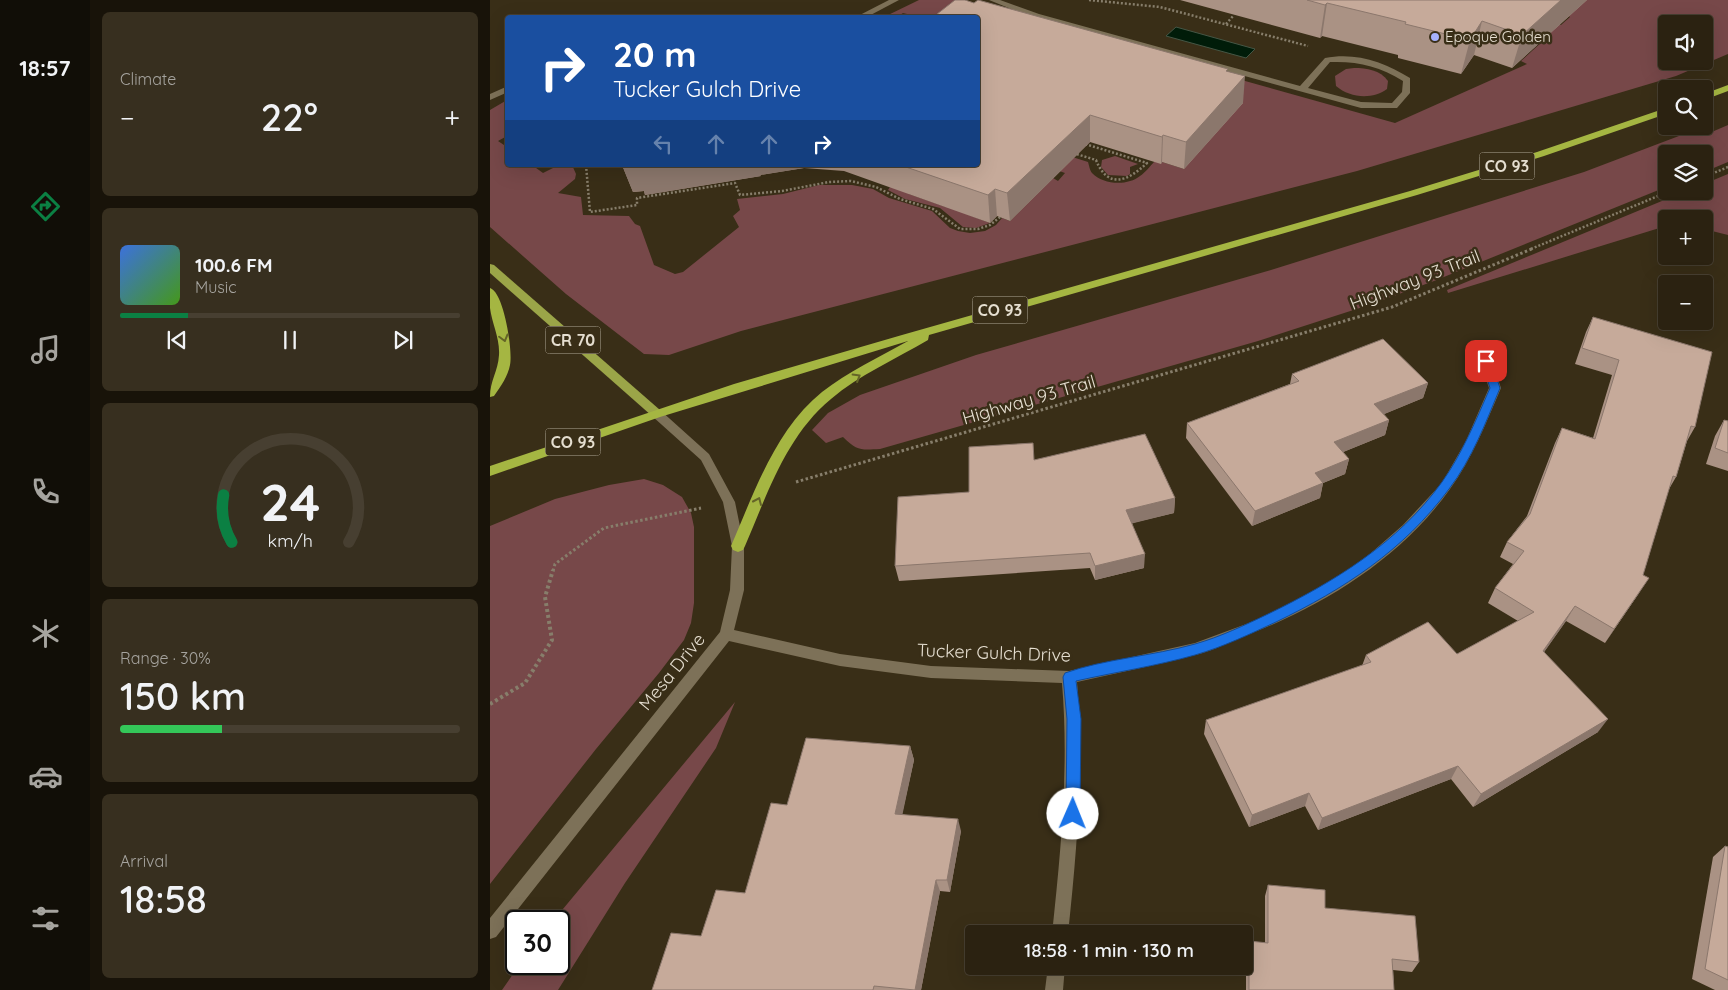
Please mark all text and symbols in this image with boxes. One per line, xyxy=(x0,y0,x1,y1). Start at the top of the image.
map controls xyxy=(1658,15,1713,330)
button: sound xyxy=(1658,15,1713,70)
place label: Epoque Golden xyxy=(1445,27,1551,46)
marker: Epoque Golden xyxy=(1429,31,1441,43)
text: 20 m xyxy=(613,32,696,76)
icon: right xyxy=(530,35,595,100)
text: 18:57 xyxy=(19,54,71,82)
text: Climate xyxy=(120,69,176,89)
text: Tucker Gulch Drive xyxy=(613,75,801,103)
button: search xyxy=(1658,80,1713,135)
text: 22° xyxy=(261,93,318,141)
text: − xyxy=(120,100,135,135)
text: + xyxy=(444,100,460,135)
icon: left xyxy=(649,130,677,158)
icon: ahead xyxy=(702,130,730,158)
icon: ahead xyxy=(755,130,783,158)
icon: right xyxy=(808,130,836,158)
button: layers xyxy=(1658,145,1713,200)
road number: CO 93 xyxy=(1480,153,1534,180)
icon: directions xyxy=(28,189,63,224)
button: + xyxy=(1658,210,1713,265)
street label: Highway 93 Trail xyxy=(1346,244,1483,315)
text: 100.6 FM xyxy=(195,253,273,277)
button: − xyxy=(1658,275,1713,330)
text: Music xyxy=(195,277,237,297)
road number: CO 93 xyxy=(972,296,1028,324)
icon: previous xyxy=(163,326,191,354)
icon: pause xyxy=(276,326,304,354)
icon: next xyxy=(389,326,417,354)
road number: CR 70 xyxy=(546,326,600,354)
icon: music xyxy=(28,332,63,367)
one-way arrow xyxy=(499,334,509,342)
pin xyxy=(1465,340,1507,382)
icon: arrive xyxy=(1472,347,1500,375)
street label: Highway 93 Trail xyxy=(960,369,1098,430)
one-way arrow xyxy=(851,374,860,384)
road number: CO 93 xyxy=(546,428,600,456)
text: 24 xyxy=(260,469,320,534)
icon: phone xyxy=(28,474,63,509)
one-way arrow xyxy=(751,497,762,506)
text: km/h xyxy=(267,529,313,551)
icon: climate xyxy=(28,616,63,651)
street label: Mesa Drive xyxy=(633,628,710,715)
street label: Tucker Gulch Drive xyxy=(917,638,1071,667)
text: Range · 30% xyxy=(120,648,211,668)
text: 150 km xyxy=(120,672,246,720)
icon: car xyxy=(28,759,63,794)
position arrow xyxy=(1046,787,1098,839)
text: Arrival xyxy=(120,851,168,871)
text: 18:58 xyxy=(120,875,207,923)
icon: filters xyxy=(28,901,63,936)
speed limit sign: 30 xyxy=(505,910,570,975)
text: 18:58 · 1 min · 130 m xyxy=(1024,938,1194,962)

